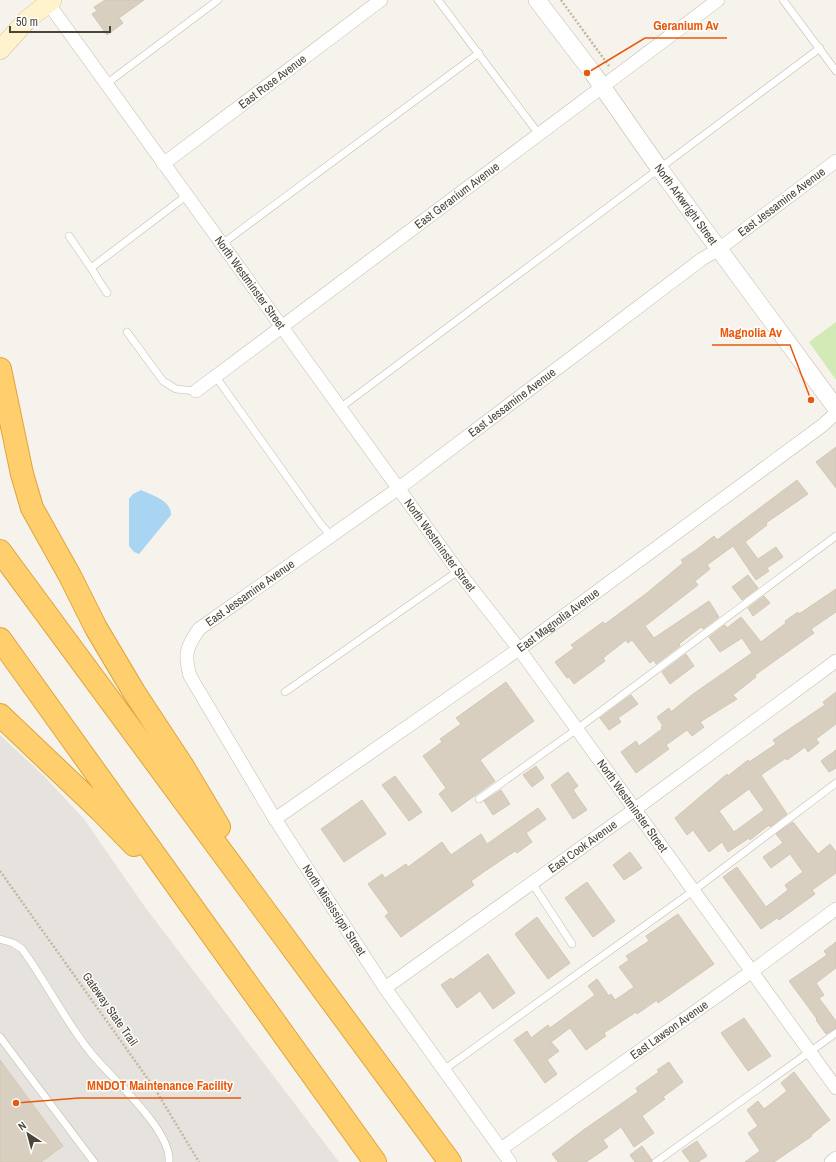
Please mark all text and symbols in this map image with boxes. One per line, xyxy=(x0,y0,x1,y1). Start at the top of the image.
scale bar xyxy=(10,8,110,34)
callout: Geranium Av xyxy=(645,13,727,38)
text: 50 m xyxy=(16,14,38,30)
text: Geranium Av xyxy=(653,17,719,34)
street label: East Rose Avenue xyxy=(235,51,310,112)
street label: East Geranium Avenue xyxy=(411,159,502,232)
street label: North Arkwright Street xyxy=(651,161,721,248)
street label: East Jessamine Avenue xyxy=(734,164,828,240)
street label: North Westminster Street xyxy=(211,233,289,333)
callout: Magnolia Av xyxy=(712,320,790,345)
text: Magnolia Av xyxy=(720,324,782,341)
street label: East Jessamine Avenue xyxy=(465,364,559,441)
street label: North Westminster Street xyxy=(401,496,479,595)
street label: East Jessamine Avenue xyxy=(202,556,298,630)
street label: East Magnolia Avenue xyxy=(514,584,603,656)
street label: North Westminster Street xyxy=(593,756,671,856)
street label: East Cook Avenue xyxy=(545,817,620,877)
street label: North Mississippi Street xyxy=(299,861,370,959)
street label: Gateway State Trail xyxy=(79,969,141,1049)
street label: East Lawson Avenue xyxy=(627,997,711,1063)
callout: MNDOT Maintenance Facility xyxy=(79,1073,241,1098)
text: MNDOT Maintenance Facility xyxy=(87,1077,233,1094)
north arrow xyxy=(8,1114,48,1154)
text: N xyxy=(15,1118,29,1133)

